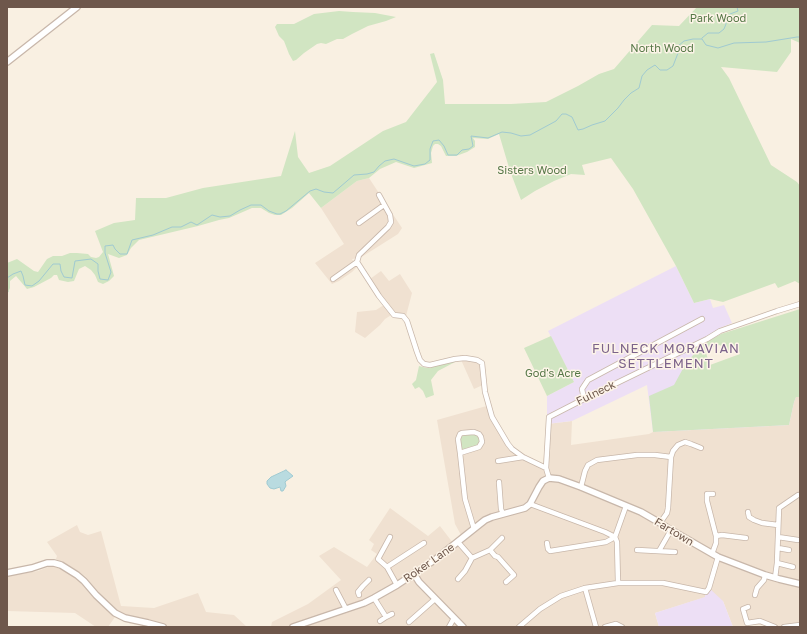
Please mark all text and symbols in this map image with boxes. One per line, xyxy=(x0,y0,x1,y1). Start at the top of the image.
park label: Park Wood xyxy=(690,12,746,26)
park label: North Wood xyxy=(630,42,694,56)
park label: Sisters Wood xyxy=(497,164,567,178)
district label: FULNECK MORAVIAN SETTLEMENT xyxy=(592,341,740,372)
park label: God's Acre xyxy=(525,367,581,381)
street label: Fulneck xyxy=(574,378,618,408)
street label: Fartown xyxy=(652,515,696,549)
street label: Roker Lane xyxy=(401,541,457,585)

